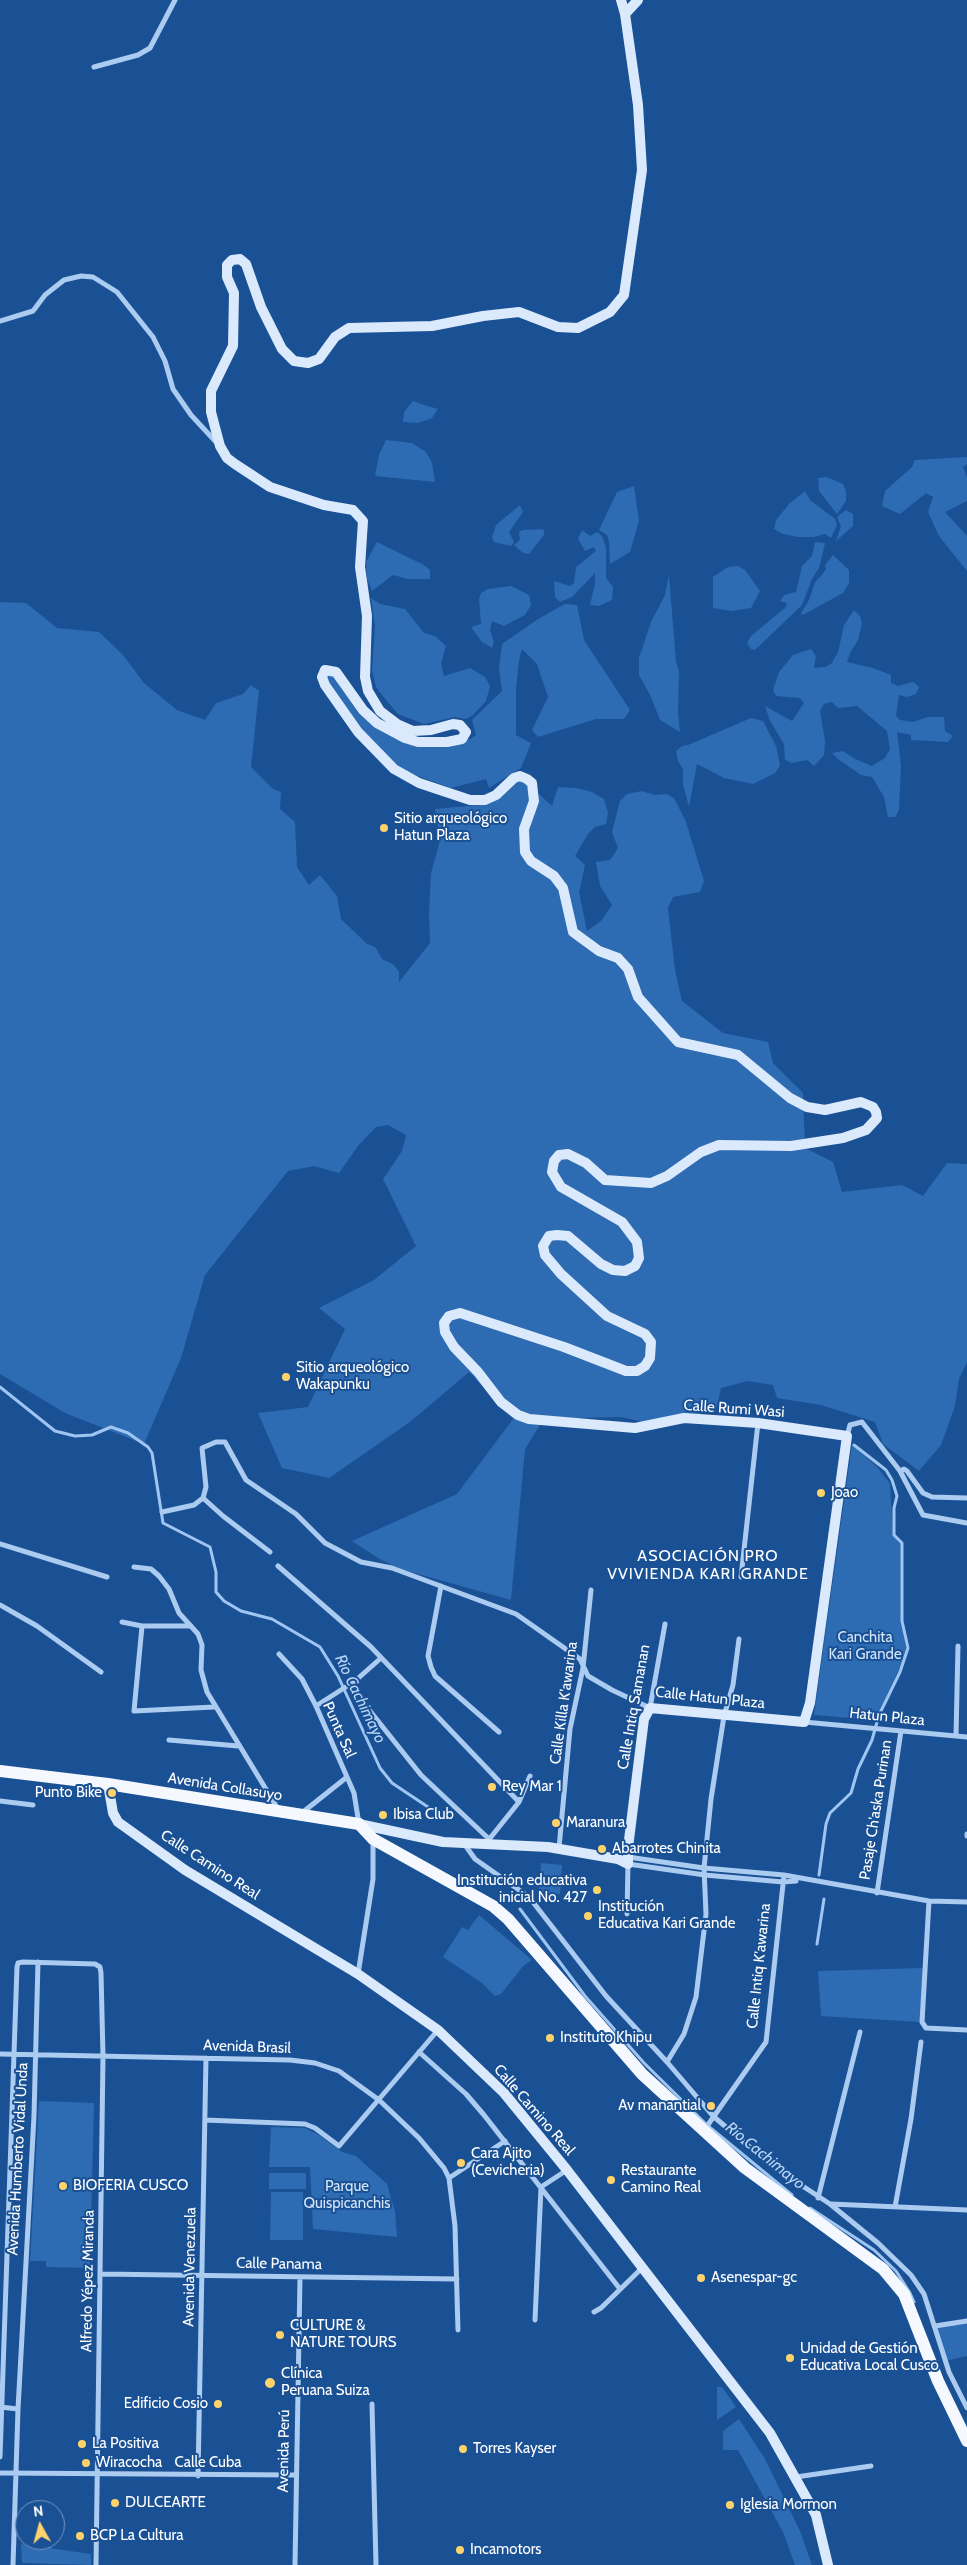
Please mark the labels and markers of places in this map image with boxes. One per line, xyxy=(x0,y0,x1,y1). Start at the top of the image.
place label: Sitio arqueológico Hatun Plaza xyxy=(394,810,507,845)
marker: Sitio arqueológico Hatun Plaza xyxy=(378,822,390,834)
place label: Sitio arqueológico Wakapunku xyxy=(296,1359,409,1394)
marker: Sitio arqueológico Wakapunku xyxy=(280,1371,292,1383)
place label: Joao xyxy=(831,1484,858,1502)
marker: Joao xyxy=(815,1487,827,1499)
place label: Rey Mar 1 xyxy=(502,1778,562,1796)
marker: Rey Mar 1 xyxy=(486,1781,498,1793)
place label: Punto Bike xyxy=(35,1784,102,1802)
marker: Punto Bike xyxy=(106,1787,118,1799)
place label: Ibisa Club xyxy=(393,1806,454,1824)
marker: Ibisa Club xyxy=(377,1809,389,1821)
place label: Maranura xyxy=(566,1814,625,1832)
marker: Maranura xyxy=(550,1817,562,1829)
place label: Abarrotes Chinita xyxy=(612,1840,721,1858)
marker: Abarrotes Chinita xyxy=(596,1843,608,1855)
place label: Institución educativa inicial No. 427 xyxy=(457,1872,587,1907)
marker: Institución educativa inicial No. 427 xyxy=(591,1884,603,1896)
place label: Institución Educativa Kari Grande xyxy=(598,1898,735,1933)
marker: Institución Educativa Kari Grande xyxy=(582,1910,594,1922)
place label: Instituto Khipu xyxy=(560,2029,652,2047)
marker: Instituto Khipu xyxy=(544,2032,556,2044)
place label: Av manantial xyxy=(618,2097,701,2115)
marker: Av manantial xyxy=(705,2100,717,2112)
place label: Cara Ajito (Cevicheria) xyxy=(471,2145,545,2180)
marker: Cara Ajito (Cevicheria) xyxy=(455,2157,467,2169)
place label: Restaurante Camino Real xyxy=(621,2162,701,2197)
marker: Restaurante Camino Real xyxy=(605,2174,617,2186)
place label: BIOFERIA CUSCO xyxy=(73,2177,188,2195)
marker: BIOFERIA CUSCO xyxy=(57,2180,69,2192)
place label: Asenespar-gc xyxy=(711,2269,797,2287)
marker: Asenespar-gc xyxy=(695,2272,707,2284)
place label: CULTURE & NATURE TOURS xyxy=(290,2317,396,2352)
marker: CULTURE & NATURE TOURS xyxy=(274,2329,286,2341)
place label: Unidad de Gestión Educativa Local Cusco xyxy=(800,2340,939,2375)
marker: Unidad de Gestión Educativa Local Cusco xyxy=(784,2352,796,2364)
place label: Clínica Peruana Suiza xyxy=(281,2365,370,2400)
marker: Clínica Peruana Suiza xyxy=(263,2376,277,2390)
place label: Edificio Cosio xyxy=(124,2395,208,2413)
marker: Edificio Cosio xyxy=(212,2398,224,2410)
place label: La Positiva xyxy=(92,2435,159,2453)
marker: La Positiva xyxy=(76,2438,88,2450)
place label: Torres Kayser xyxy=(473,2440,556,2458)
marker: Torres Kayser xyxy=(457,2443,469,2455)
place label: Wiracocha xyxy=(96,2454,162,2472)
marker: Wiracocha xyxy=(80,2457,92,2469)
place label: DULCEARTE xyxy=(125,2494,206,2512)
place label: Iglesia Mormon xyxy=(740,2496,837,2514)
marker: DULCEARTE xyxy=(109,2497,121,2509)
marker: Iglesia Mormon xyxy=(724,2499,736,2511)
place label: BCP La Cultura xyxy=(90,2527,183,2545)
marker: BCP La Cultura xyxy=(74,2530,86,2542)
place label: Incamotors xyxy=(470,2541,542,2559)
marker: Incamotors xyxy=(454,2544,466,2556)

